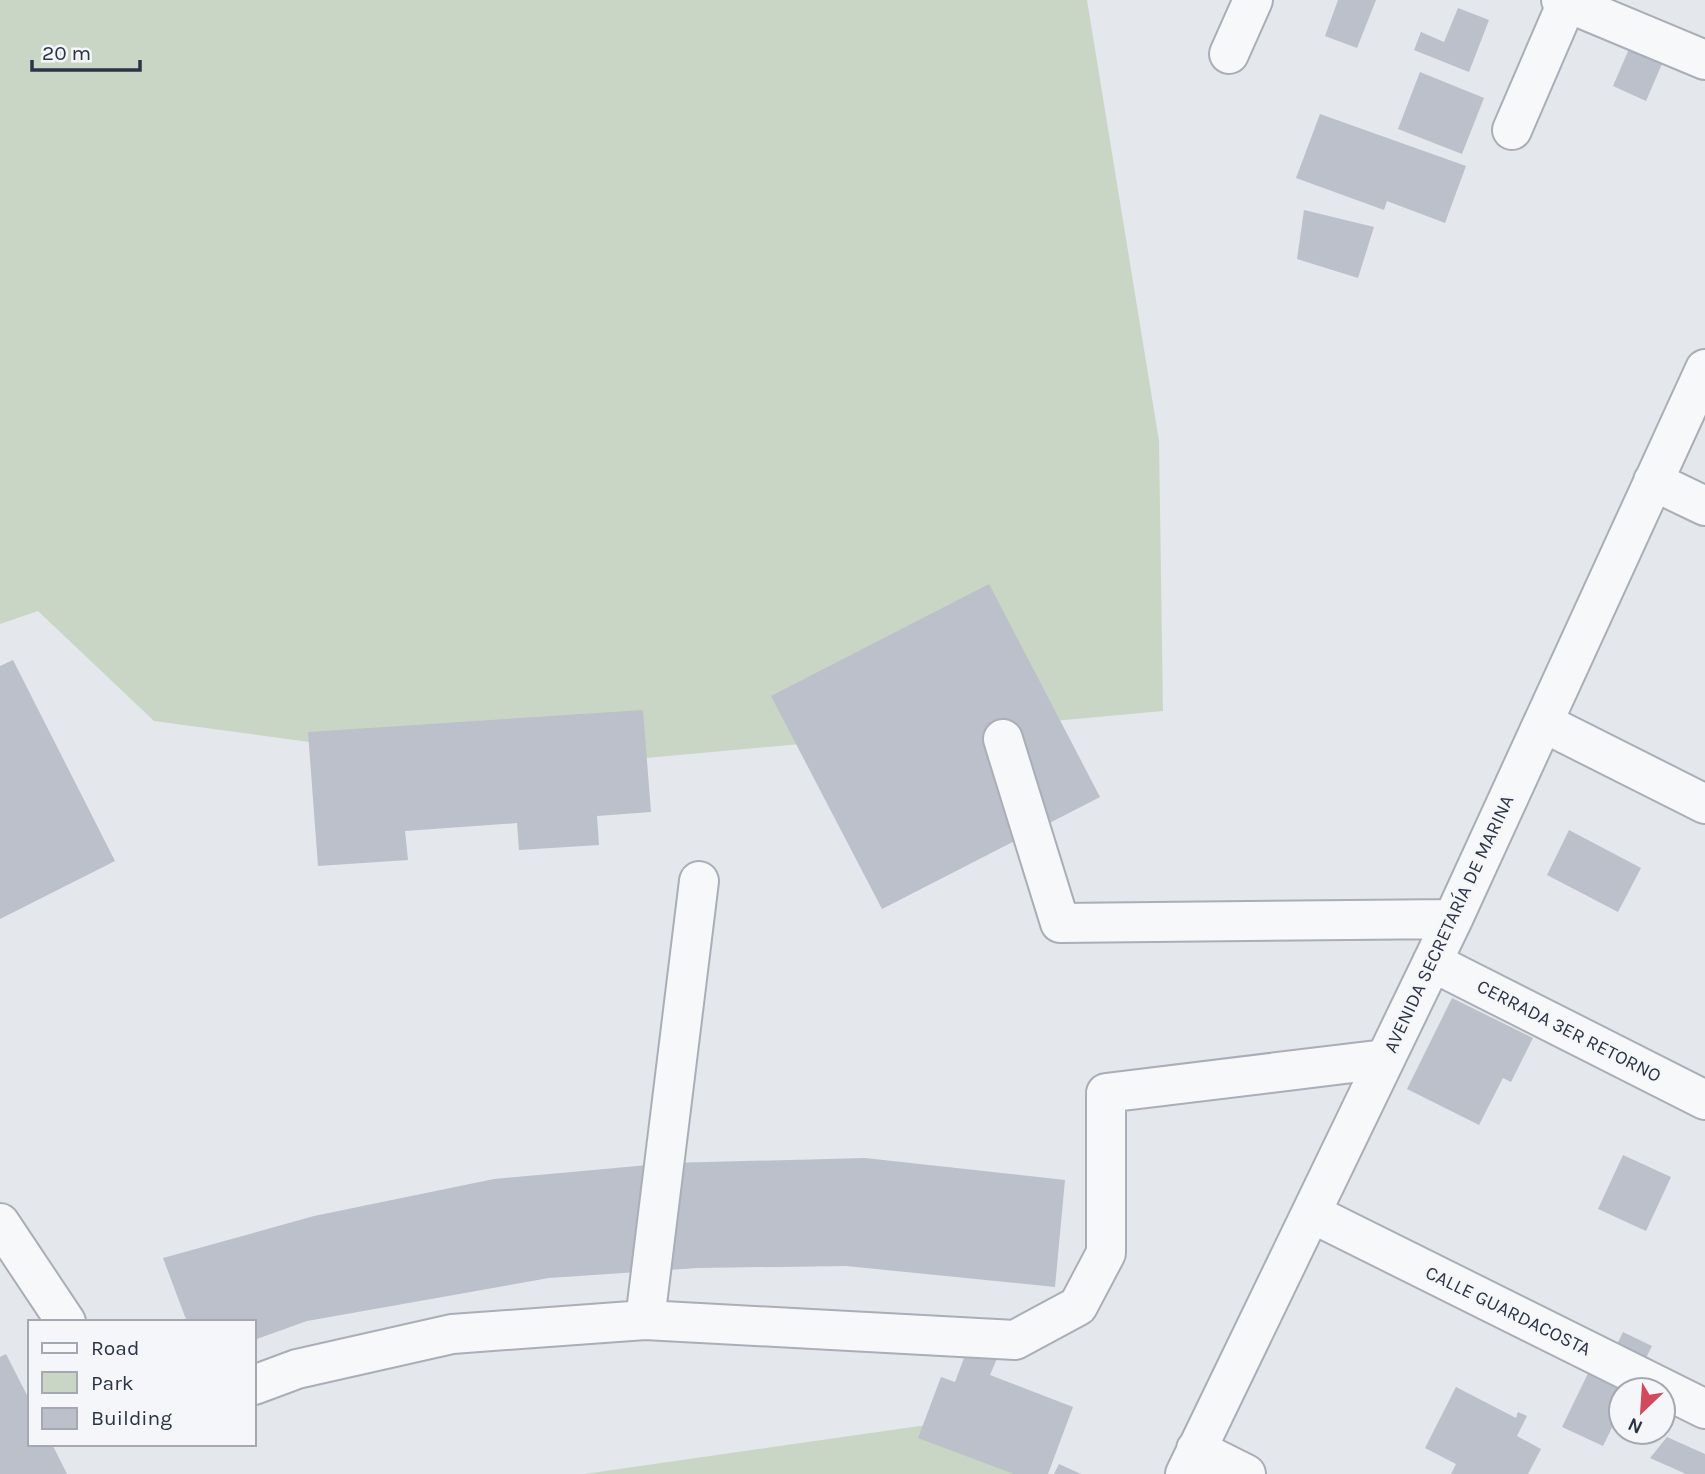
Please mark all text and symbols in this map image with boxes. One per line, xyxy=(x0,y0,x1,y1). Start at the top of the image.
scale bar xyxy=(32,28,140,72)
text: 20 m xyxy=(42,41,91,65)
street label: AVENIDA SECRETARÍA DE MARINA xyxy=(1379,791,1519,1056)
street label: CERRADA 3ER RETORNO xyxy=(1473,975,1665,1087)
street label: CALLE GUARDACOSTA xyxy=(1422,1261,1594,1361)
legend xyxy=(28,1320,256,1446)
text: Road xyxy=(91,1336,139,1360)
text: Park xyxy=(91,1371,134,1395)
north arrow xyxy=(1607,1376,1677,1446)
text: Building xyxy=(91,1406,172,1430)
text: N xyxy=(1624,1413,1646,1438)

